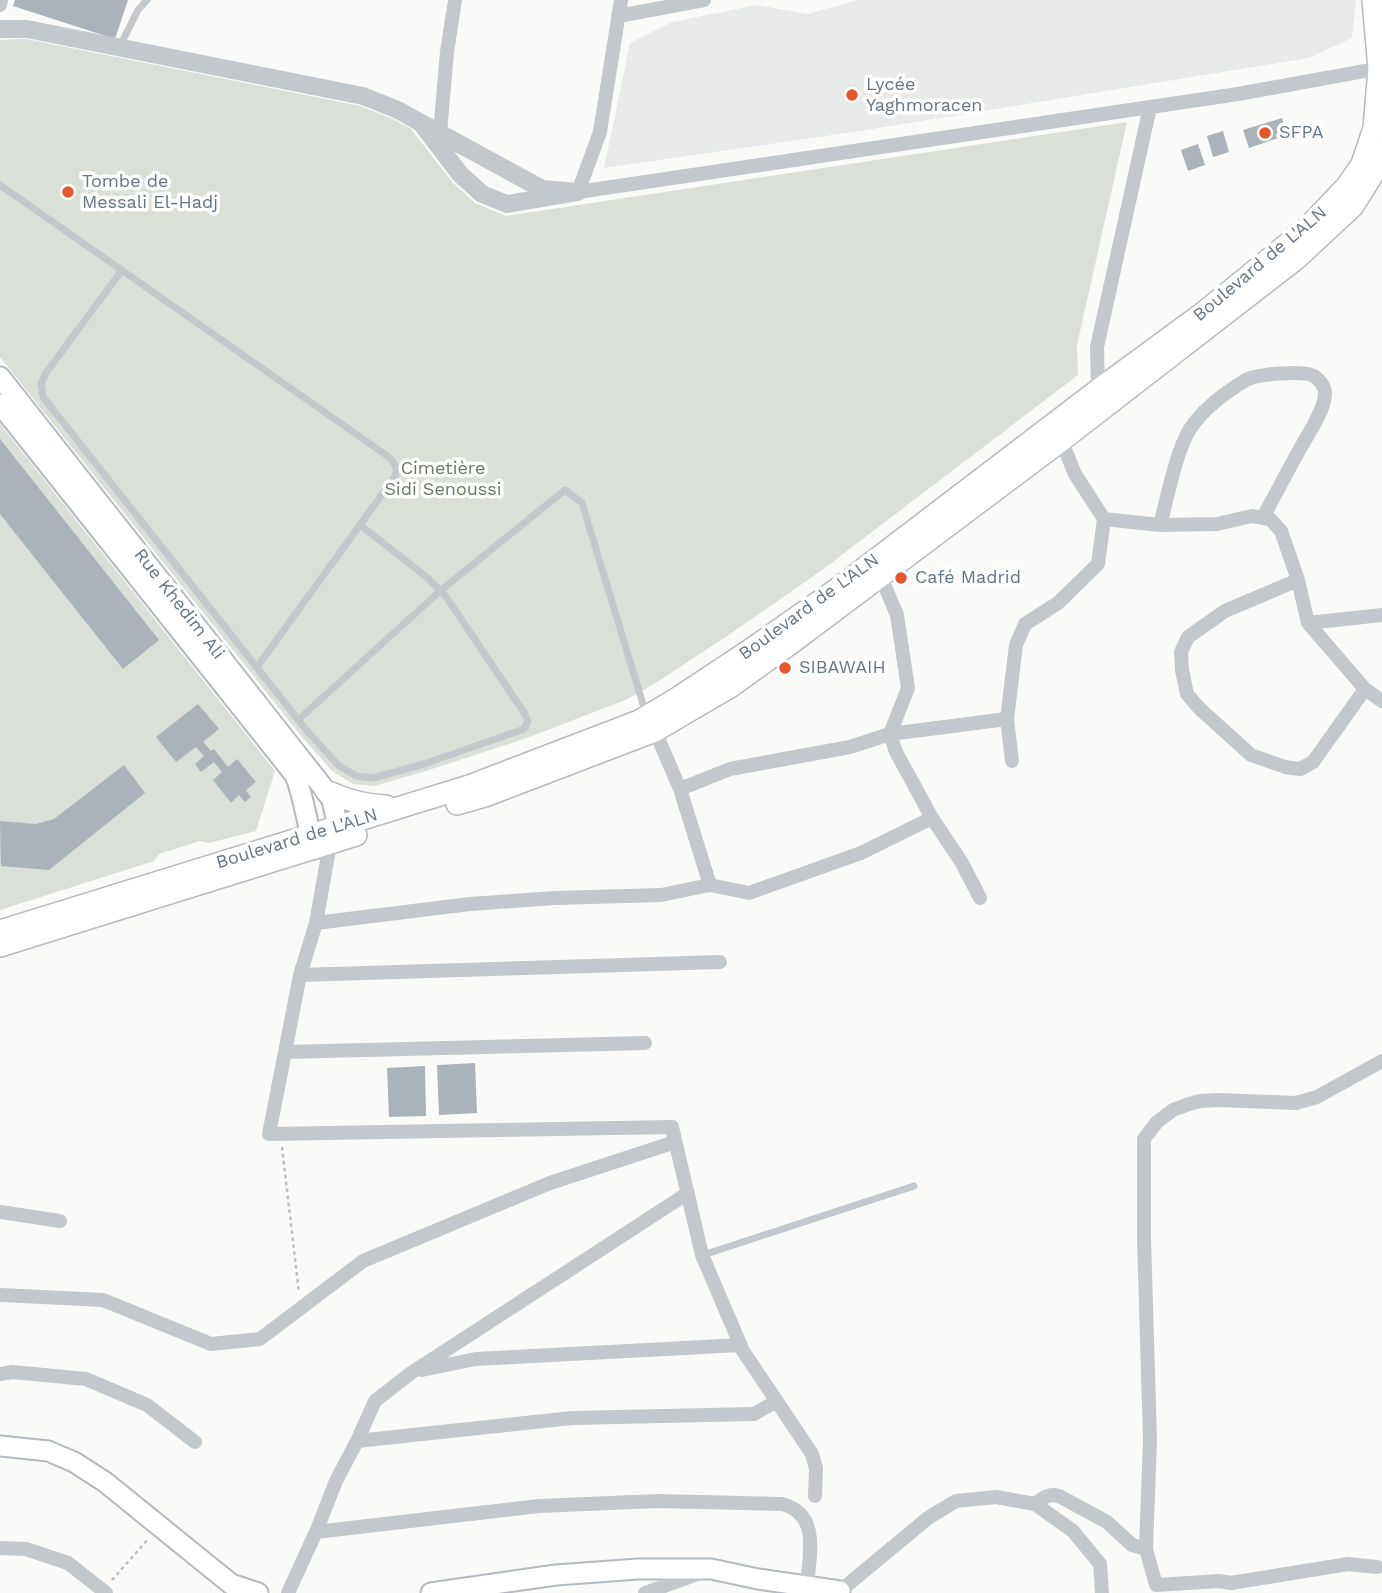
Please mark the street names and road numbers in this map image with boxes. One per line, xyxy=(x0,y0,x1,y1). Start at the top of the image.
street label: Boulevard de L'ALN xyxy=(1189,202,1331,326)
street label: Rue Khedim Ali xyxy=(129,544,229,664)
street label: Boulevard de L'ALN xyxy=(735,549,883,665)
street label: Boulevard de L'ALN xyxy=(214,804,380,874)

